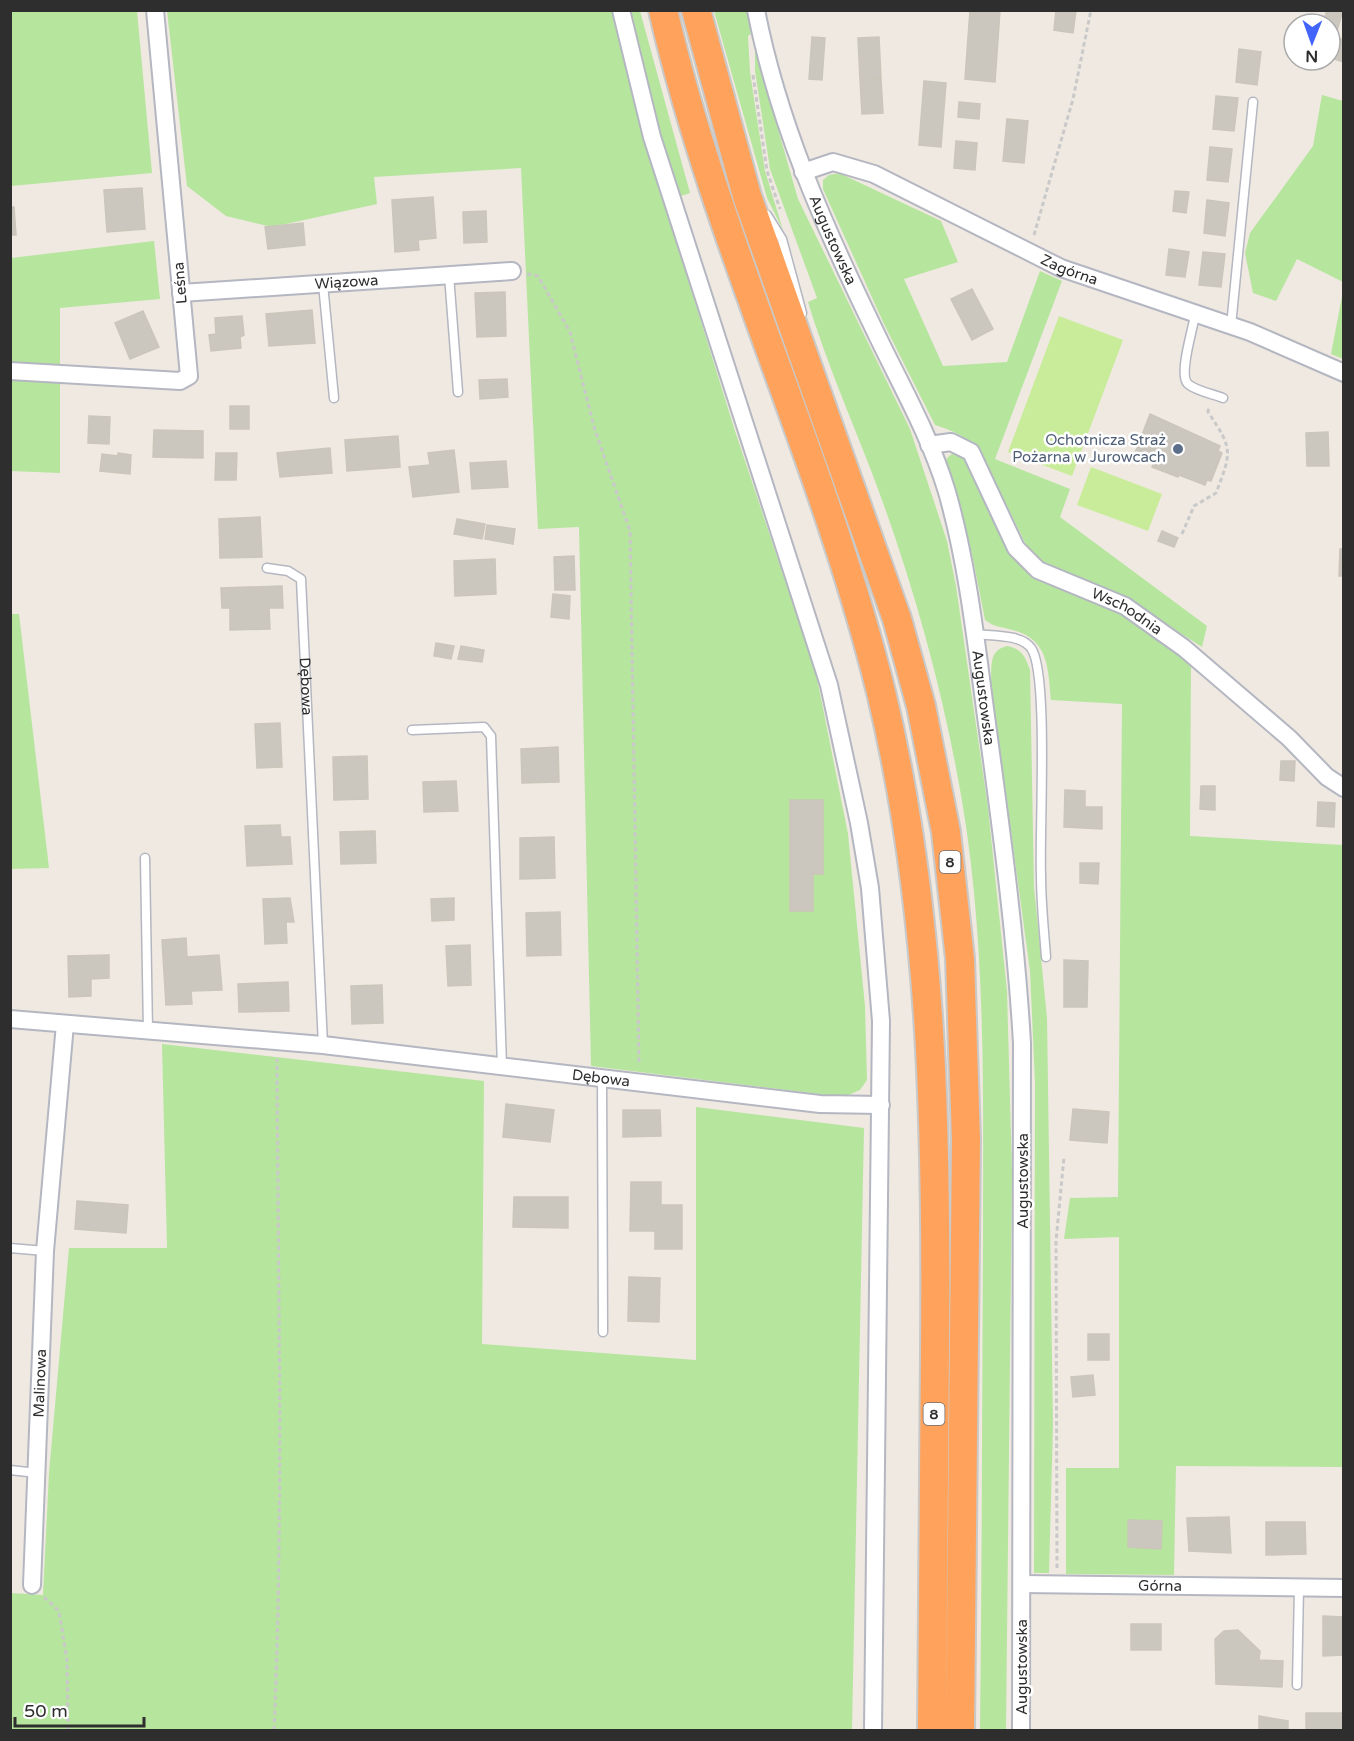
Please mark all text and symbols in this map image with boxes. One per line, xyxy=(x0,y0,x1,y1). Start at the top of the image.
north arrow xyxy=(1282,12,1342,72)
text: N xyxy=(1305,46,1318,66)
street label: Augustowska xyxy=(805,193,861,288)
street label: Zagórna xyxy=(1038,250,1100,289)
street label: Leśna xyxy=(169,261,191,305)
street label: Wiązowa xyxy=(314,271,379,293)
place label: Ochotnicza Straż Pożarna w Jurowcach xyxy=(1012,431,1166,466)
marker: Ochotnicza Straż Pożarna w Jurowcach xyxy=(1171,442,1185,456)
street label: Wschodnia xyxy=(1089,584,1166,639)
street label: Augustowska xyxy=(968,649,999,746)
street label: Dębowa xyxy=(296,657,316,716)
road number: 8 xyxy=(940,851,960,873)
street label: Dębowa xyxy=(571,1066,631,1090)
street label: Augustowska xyxy=(1014,1133,1032,1229)
street label: Malinowa xyxy=(30,1348,50,1418)
road number: 8 xyxy=(924,1403,944,1425)
street label: Górna xyxy=(1138,1576,1182,1595)
street label: Augustowska xyxy=(1013,1619,1031,1715)
scale bar xyxy=(15,1690,144,1728)
text: 50 m xyxy=(24,1700,68,1722)

